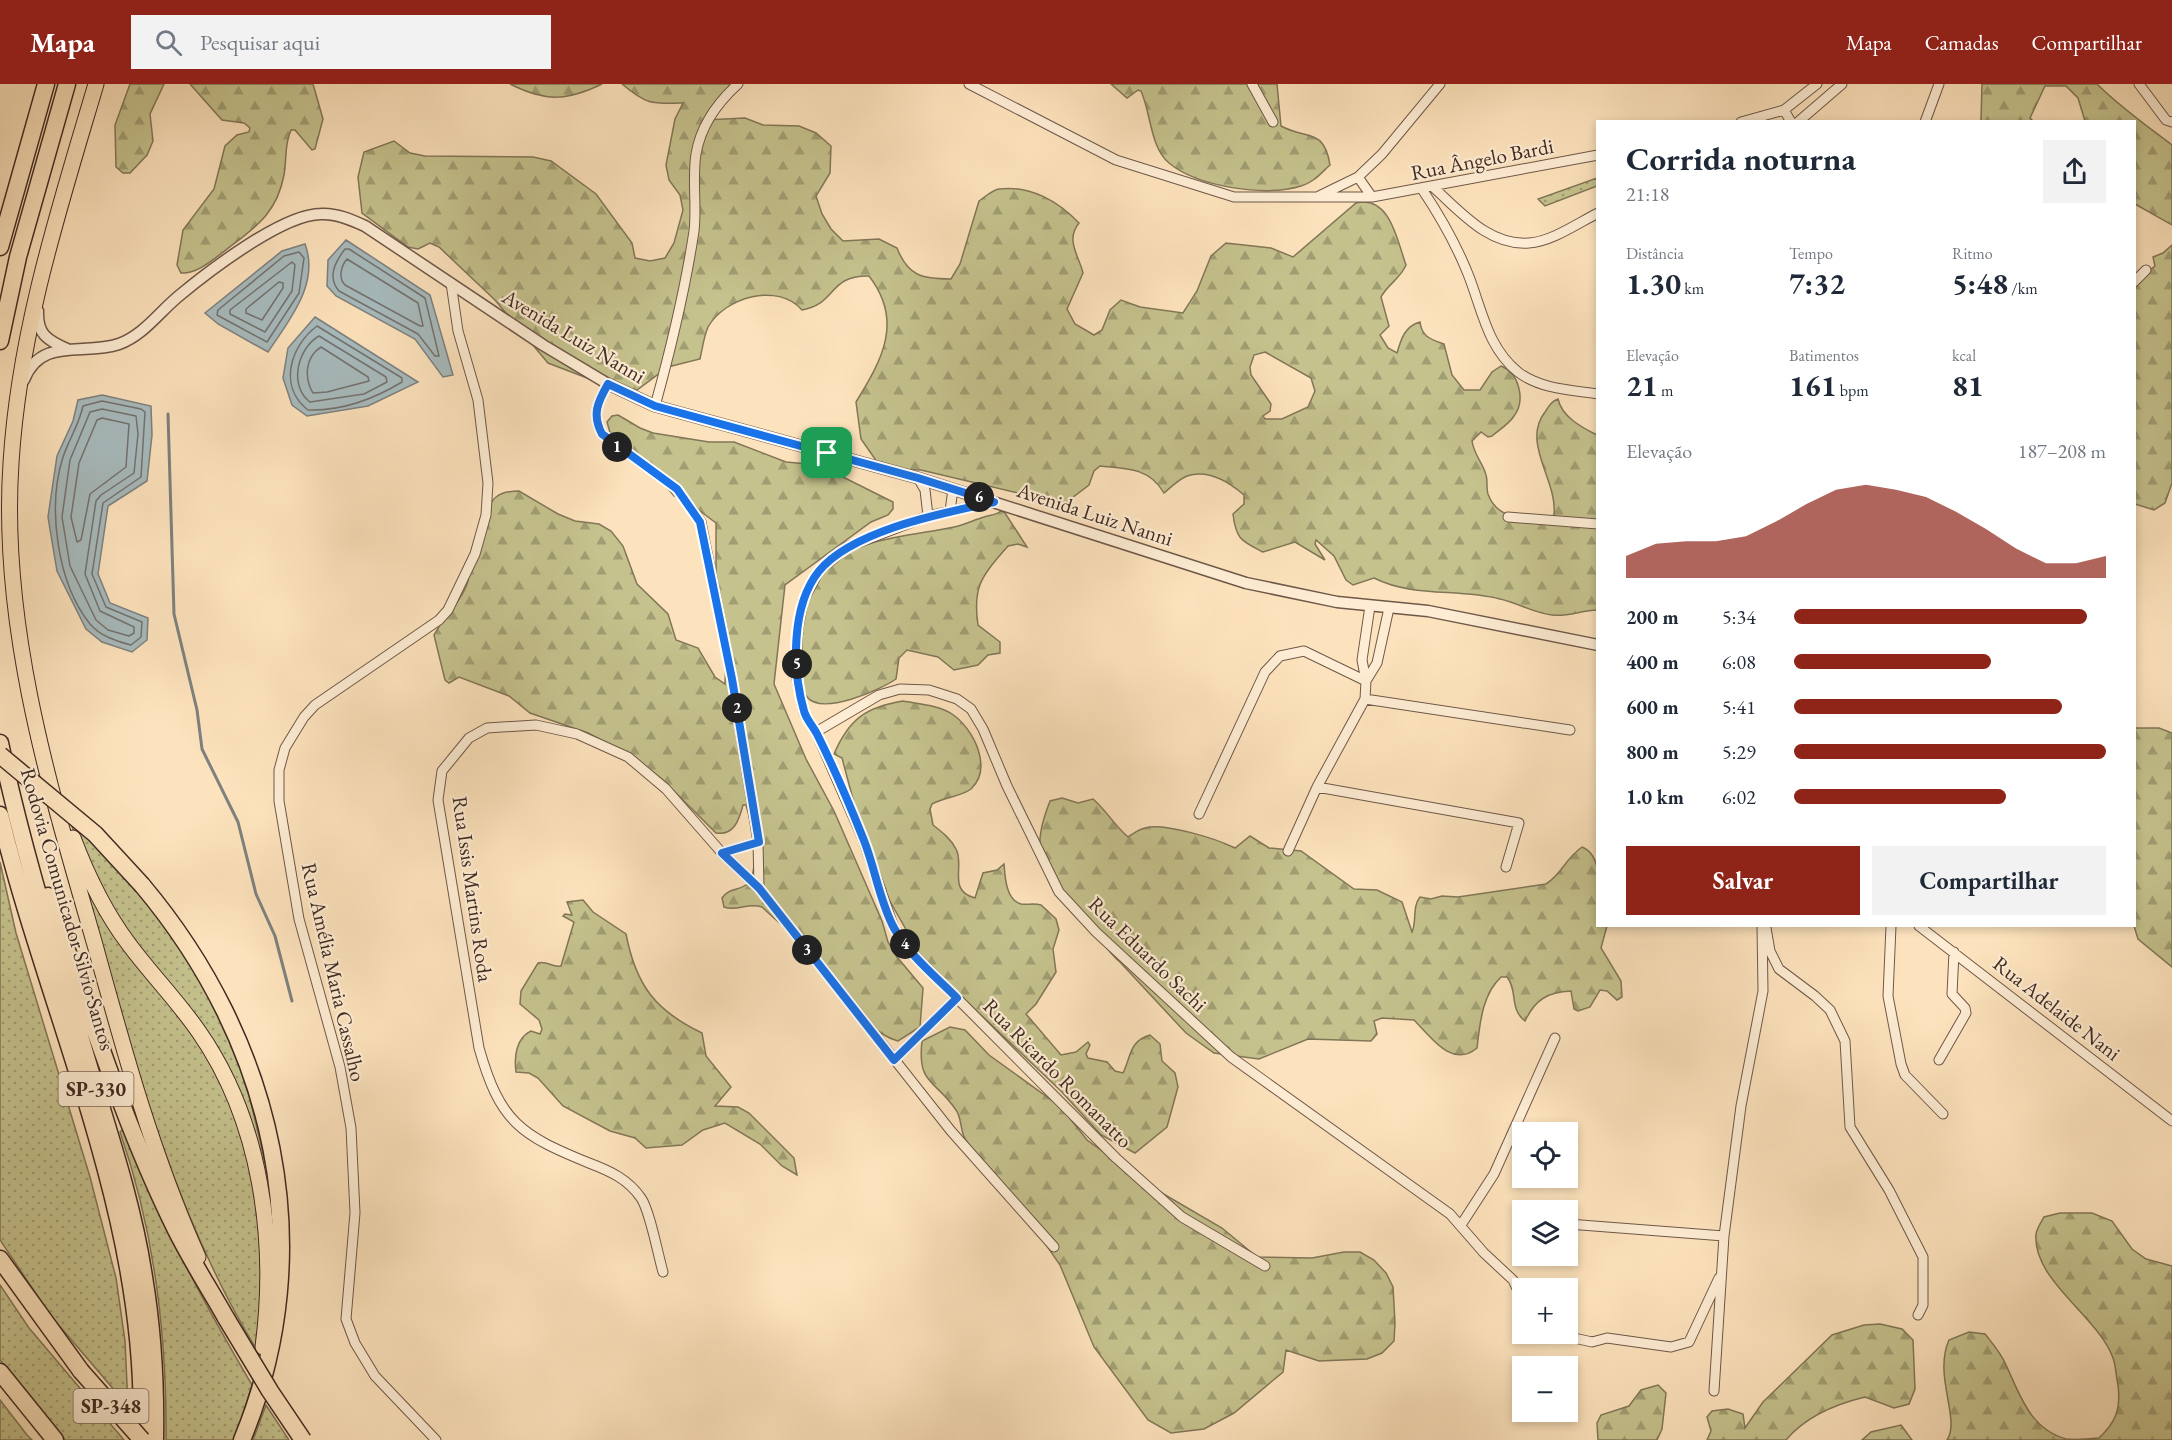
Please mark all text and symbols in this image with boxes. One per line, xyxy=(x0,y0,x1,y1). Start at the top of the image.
search box xyxy=(131,15,551,69)
text: Mapa xyxy=(30,24,95,60)
icon: search xyxy=(152,26,185,59)
text: Pesquisar aqui xyxy=(200,28,320,57)
text: Mapa xyxy=(1846,29,1892,56)
text: Camadas xyxy=(1925,29,1998,56)
text: Compartilhar xyxy=(2031,29,2142,56)
street label: Rua Ângelo Bardi xyxy=(1408,132,1556,186)
text: Corrida noturna xyxy=(1626,137,1856,180)
button: share xyxy=(2043,140,2106,203)
text: 21:18 xyxy=(1626,181,1669,207)
text: Distância xyxy=(1626,243,1684,264)
text: Tempo xyxy=(1789,243,1833,264)
text: Ritmo xyxy=(1952,243,1993,264)
text: 1.30 xyxy=(1626,264,1681,303)
text: 7:32 xyxy=(1789,264,1845,303)
text: 5:48 xyxy=(1952,264,2008,303)
text: km xyxy=(1681,278,1704,299)
text: /km xyxy=(2008,278,2038,299)
street label: Avenida Luiz Nanni xyxy=(497,282,651,389)
text: Elevação xyxy=(1626,345,1679,366)
text: Batimentos xyxy=(1789,345,1859,366)
text: kcal xyxy=(1952,345,1976,366)
text: 21 xyxy=(1626,366,1658,405)
text: 161 xyxy=(1789,366,1837,405)
text: 81 xyxy=(1952,366,1984,405)
text: m xyxy=(1658,380,1673,401)
text: bpm xyxy=(1837,380,1869,401)
pin xyxy=(801,427,852,478)
pin: 1 xyxy=(602,432,632,462)
text: 1 xyxy=(613,436,621,457)
icon: arrive xyxy=(810,436,843,469)
text: Elevação xyxy=(1626,438,1692,464)
text: 187–208 m xyxy=(2018,438,2106,464)
street label: Avenida Luiz Nanni xyxy=(1013,476,1176,552)
pin: 6 xyxy=(964,482,994,512)
text: 6 xyxy=(975,486,983,507)
text: 200 m xyxy=(1626,604,1679,630)
text: 5:34 xyxy=(1722,604,1756,630)
pin: 5 xyxy=(782,649,812,679)
text: 400 m xyxy=(1626,649,1679,675)
text: 6:08 xyxy=(1722,649,1756,675)
text: 5 xyxy=(793,653,801,674)
pin: 2 xyxy=(722,693,752,723)
text: 600 m xyxy=(1626,694,1679,720)
text: 5:41 xyxy=(1722,694,1756,720)
text: 2 xyxy=(733,697,741,718)
text: 800 m xyxy=(1626,739,1679,765)
text: 5:29 xyxy=(1722,739,1756,765)
street label: Rodovia Comunicador Silvio Santos xyxy=(15,765,121,1054)
text: 1.0 km xyxy=(1626,784,1684,810)
text: 6:02 xyxy=(1722,784,1756,810)
street label: Rua Issis Martins Roda xyxy=(447,794,500,984)
button: Salvar xyxy=(1626,846,1860,915)
button: Compartilhar xyxy=(1872,846,2106,915)
street label: Rua Amélia Maria Cassalho xyxy=(296,860,372,1084)
street label: Rua Eduardo Sachi xyxy=(1083,890,1213,1018)
pin: 4 xyxy=(890,929,920,959)
text: 4 xyxy=(901,933,909,954)
pin: 3 xyxy=(792,935,822,965)
text: 3 xyxy=(803,939,811,960)
street label: Rua Adelaide Nani xyxy=(1988,950,2126,1066)
street label: Rua Ricardo Romanatto xyxy=(977,992,1139,1154)
road number: SP-330 xyxy=(58,1072,134,1106)
map controls xyxy=(1512,1122,1578,1422)
button: locate xyxy=(1512,1122,1578,1188)
button: layers xyxy=(1512,1200,1578,1266)
button: + xyxy=(1512,1278,1578,1344)
button: − xyxy=(1512,1356,1578,1422)
road number: SP-348 xyxy=(74,1389,148,1423)

